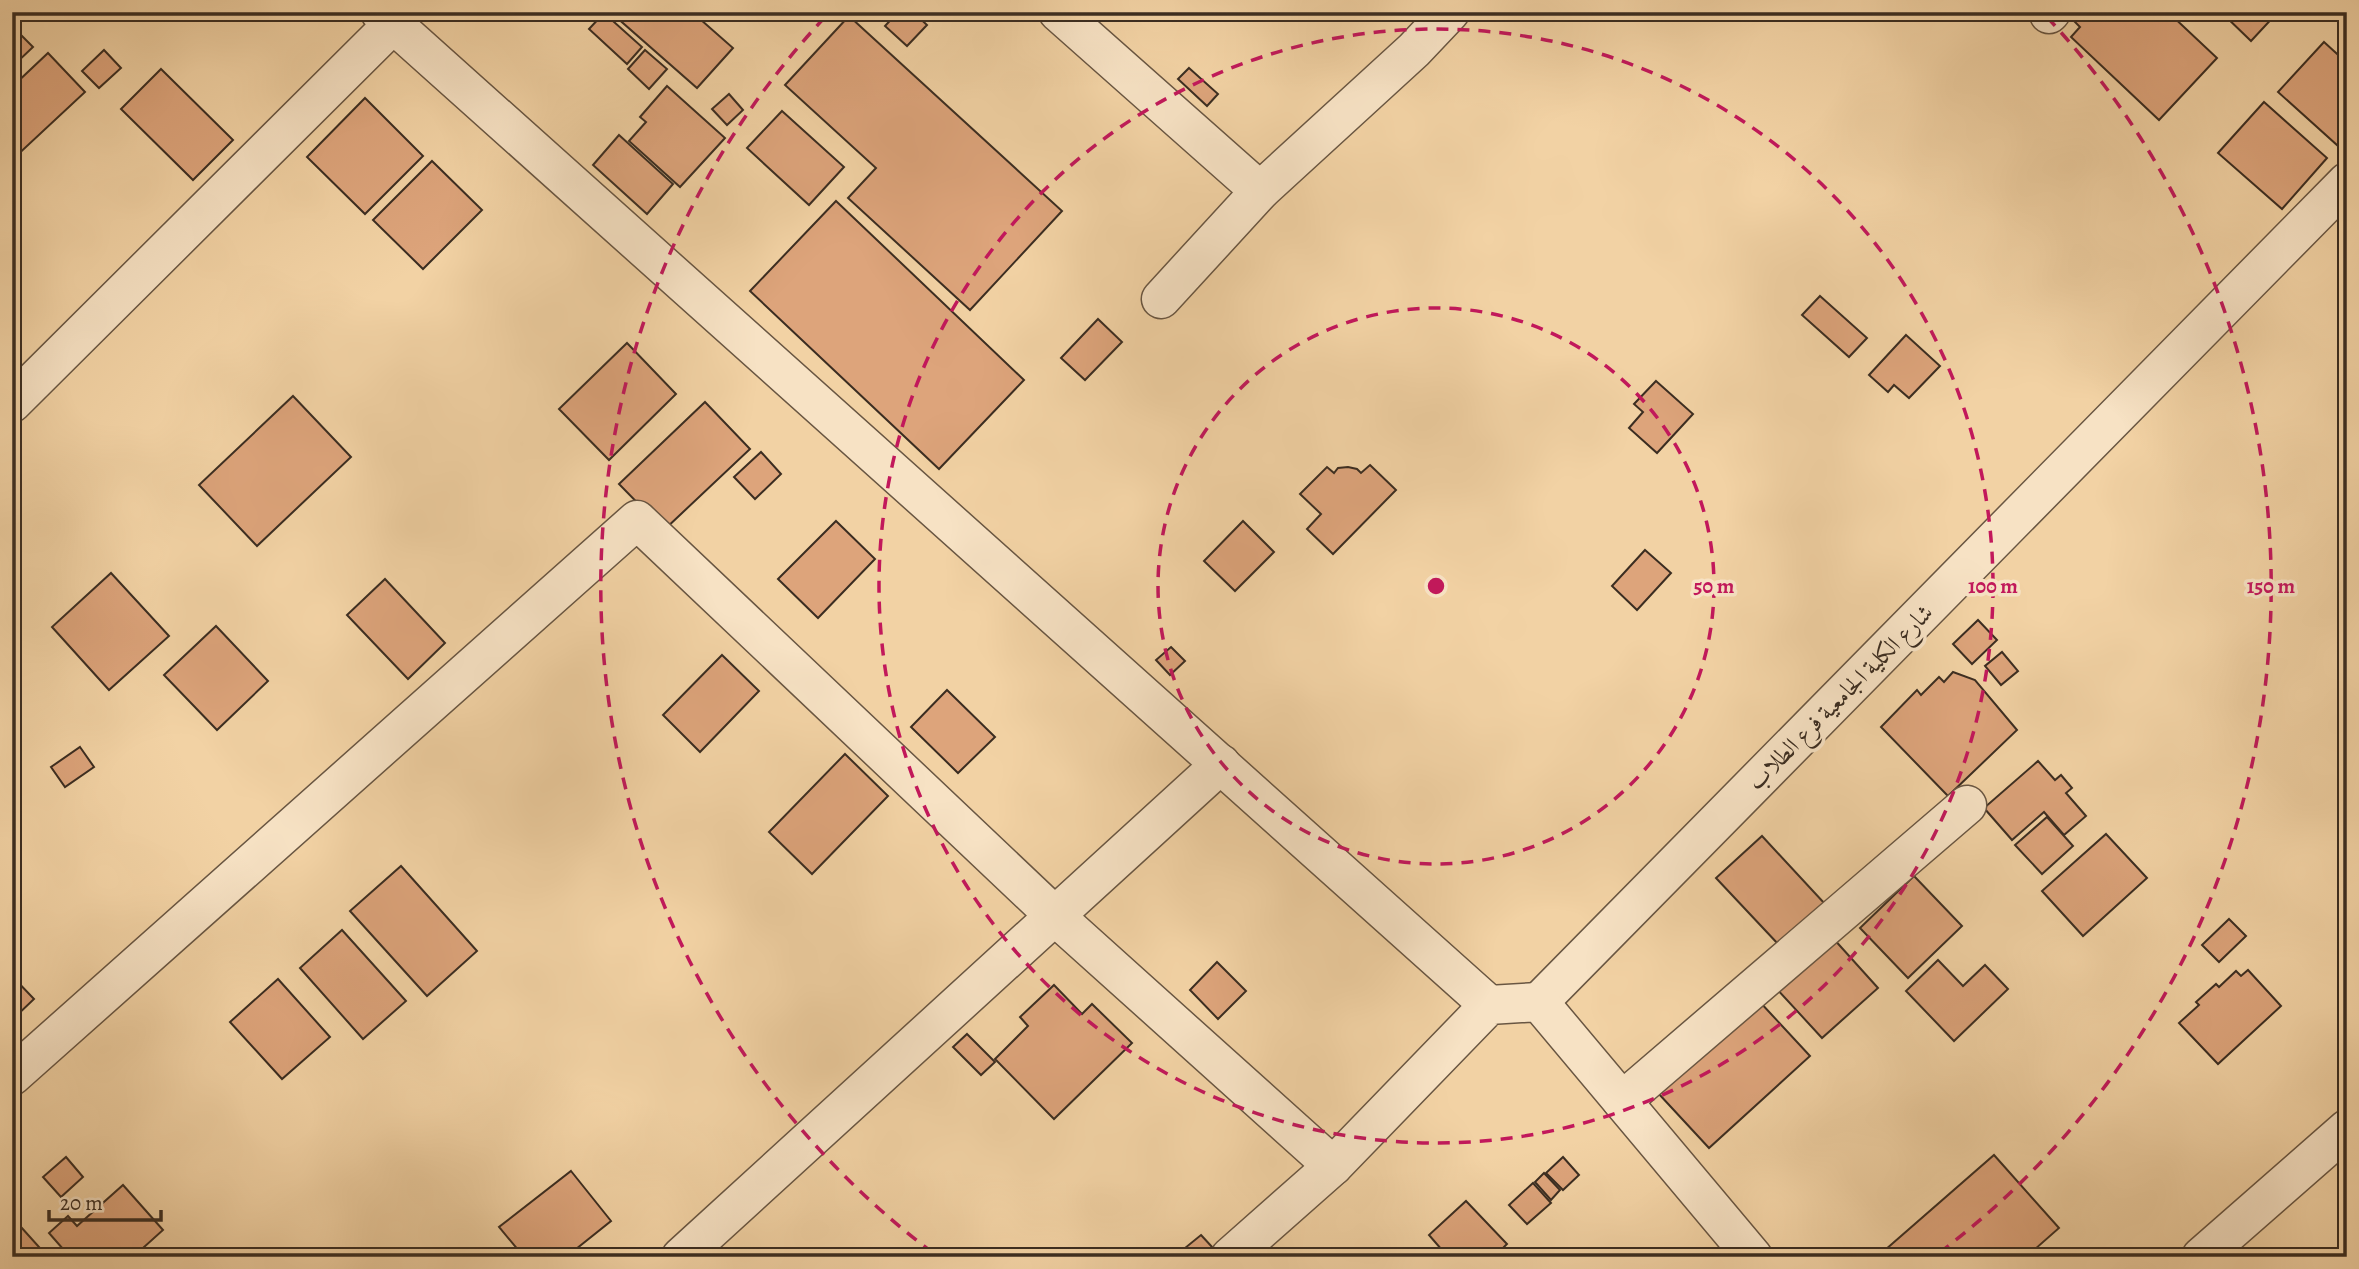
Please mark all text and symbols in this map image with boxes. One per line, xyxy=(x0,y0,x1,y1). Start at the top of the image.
text: 50 m xyxy=(1694,572,1735,600)
text: 100 m xyxy=(1968,572,2018,600)
text: 150 m xyxy=(2247,572,2296,600)
centre of rings xyxy=(1424,574,1448,598)
street label: شارع الكلية الجامعية فرع الطلاب xyxy=(1740,597,1943,800)
scale bar xyxy=(49,1178,161,1222)
text: 20 m xyxy=(60,1189,103,1217)

